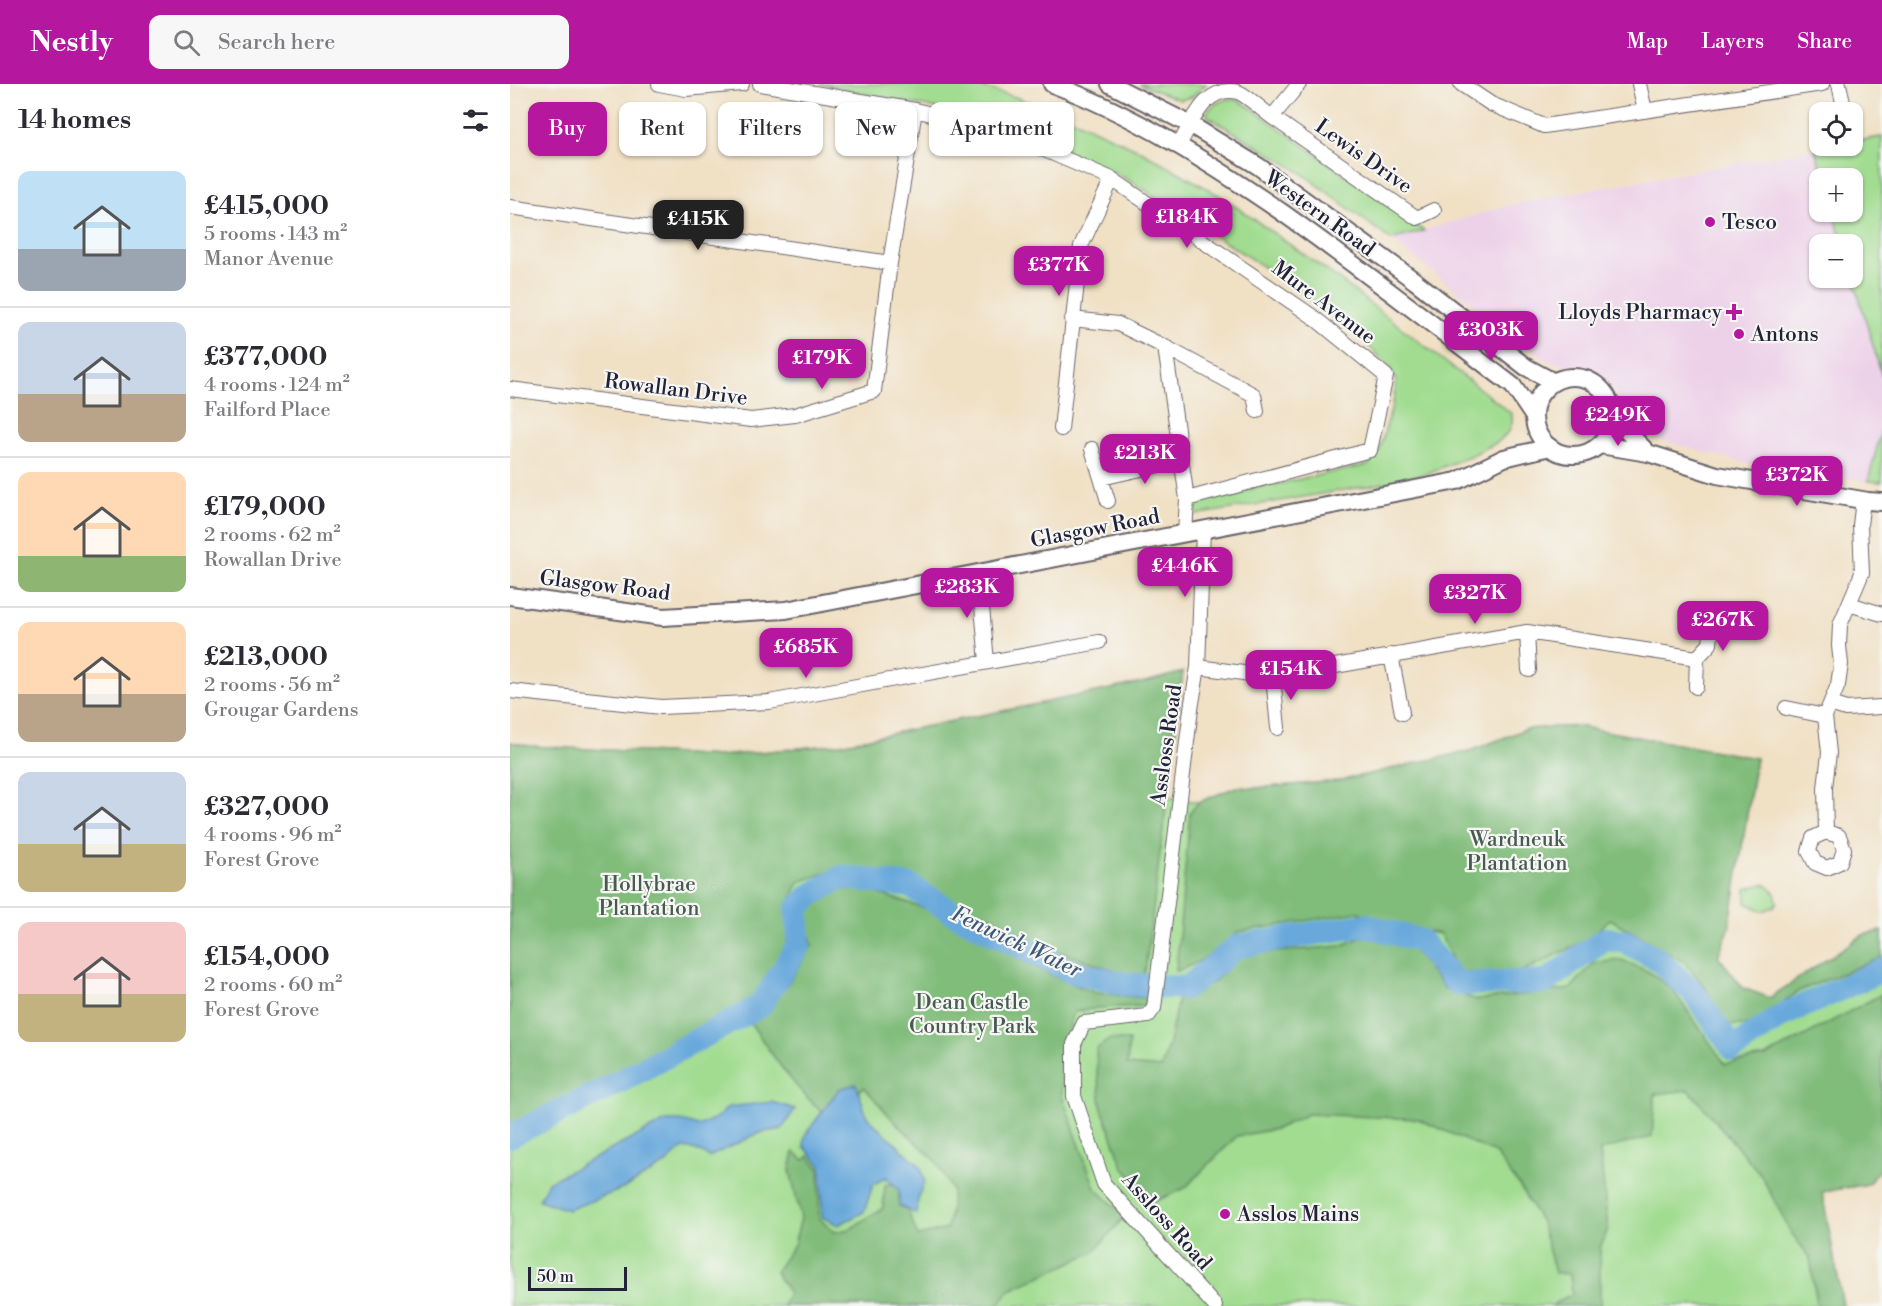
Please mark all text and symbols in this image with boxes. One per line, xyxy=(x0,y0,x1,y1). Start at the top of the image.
search box xyxy=(149,15,569,69)
text: Nestly xyxy=(30,25,113,60)
icon: search xyxy=(170,26,203,59)
text: Search here xyxy=(218,29,335,56)
text: Map xyxy=(1627,29,1668,55)
text: Layers xyxy=(1701,29,1764,55)
text: Share xyxy=(1797,29,1852,55)
chip: Buy xyxy=(528,102,607,156)
chip: Rent xyxy=(619,102,706,156)
chip: Filters xyxy=(718,102,823,156)
chip: New xyxy=(835,102,917,156)
chip: Apartment xyxy=(929,102,1074,156)
map controls xyxy=(1809,102,1863,288)
button: locate xyxy=(1809,102,1863,156)
text: 14 homes xyxy=(18,104,131,136)
icon: filters xyxy=(459,104,492,137)
street label: Lewis Drive xyxy=(1310,114,1417,200)
street label: Western Road xyxy=(1258,164,1380,263)
button: + xyxy=(1809,168,1863,222)
text: £415,000 xyxy=(204,190,329,222)
icon: home xyxy=(66,195,138,267)
pin: £184K xyxy=(1145,198,1229,249)
pin: £415K xyxy=(656,200,740,251)
text: £184K xyxy=(1155,205,1219,230)
text: £415K xyxy=(667,207,729,232)
place label: Tesco xyxy=(1722,210,1777,236)
marker: Tesco xyxy=(1703,215,1717,229)
text: 5 rooms · 143 m² xyxy=(204,222,347,247)
button: − xyxy=(1809,234,1863,288)
pin: £377K xyxy=(1017,246,1101,297)
text: Manor Avenue xyxy=(204,247,334,272)
text: £377K xyxy=(1028,253,1090,278)
street label: Mure Avenue xyxy=(1266,255,1381,350)
place label: Lloyds Pharmacy xyxy=(1558,300,1723,326)
marker: Lloyds Pharmacy xyxy=(1727,305,1741,319)
pin: £303K xyxy=(1449,311,1533,362)
text: £303K xyxy=(1458,318,1524,343)
place label: Antons xyxy=(1750,322,1819,348)
marker: Antons xyxy=(1732,327,1746,341)
pin: £179K xyxy=(780,339,864,390)
text: £377,000 xyxy=(204,341,327,373)
icon: home xyxy=(66,346,138,418)
text: £179K xyxy=(792,346,852,371)
street label: Rowallan Drive xyxy=(603,368,749,412)
text: 4 rooms · 124 m² xyxy=(204,373,350,398)
pin: £249K xyxy=(1576,396,1660,447)
text: Failford Place xyxy=(204,398,330,423)
text: £249K xyxy=(1585,403,1651,428)
pin: £213K xyxy=(1103,434,1187,485)
text: £213K xyxy=(1114,441,1176,466)
pin: £372K xyxy=(1755,456,1839,507)
text: £372K xyxy=(1766,463,1828,488)
text: £179,000 xyxy=(204,491,326,523)
icon: home xyxy=(66,496,138,568)
street label: Glasgow Road xyxy=(1028,504,1162,554)
text: 2 rooms · 62 m² xyxy=(204,523,340,548)
pin: £446K xyxy=(1143,547,1227,598)
text: Rowallan Drive xyxy=(204,548,342,573)
text: £446K xyxy=(1151,554,1219,579)
street label: Glasgow Road xyxy=(538,565,672,607)
pin: £283K xyxy=(925,568,1009,619)
pin: £327K xyxy=(1433,574,1517,625)
text: £283K xyxy=(935,575,999,600)
text: £327K xyxy=(1443,581,1507,606)
pin: £267K xyxy=(1681,601,1765,652)
text: £267K xyxy=(1691,608,1755,633)
pin: £685K xyxy=(764,628,848,679)
text: £685K xyxy=(773,635,839,660)
text: £213,000 xyxy=(204,641,328,673)
icon: home xyxy=(66,646,138,718)
pin: £154K xyxy=(1249,650,1333,701)
text: £154K xyxy=(1259,657,1323,682)
text: 2 rooms · 56 m² xyxy=(204,673,340,698)
street label: Assloss Road xyxy=(1145,683,1188,808)
text: Grougar Gardens xyxy=(204,698,359,723)
text: £327,000 xyxy=(204,791,329,823)
icon: home xyxy=(66,796,138,868)
text: 4 rooms · 96 m² xyxy=(204,823,342,848)
park label: Wardneuk Plantation xyxy=(1467,827,1568,877)
text: Forest Grove xyxy=(204,848,319,873)
park label: Hollybrae Plantation xyxy=(599,872,700,922)
water label: Fenwick Water xyxy=(947,900,1087,985)
text: £154,000 xyxy=(204,941,330,973)
icon: home xyxy=(66,946,138,1018)
text: 2 rooms · 60 m² xyxy=(204,973,342,998)
park label: Dean Castle Country Park xyxy=(909,990,1036,1040)
text: Forest Grove xyxy=(204,998,319,1023)
street label: Assloss Road xyxy=(1115,1167,1217,1276)
place label: Asslos Mains xyxy=(1236,1202,1359,1228)
marker: Asslos Mains xyxy=(1218,1207,1232,1221)
scale bar xyxy=(528,1264,627,1292)
text: 50 m xyxy=(537,1267,574,1287)

